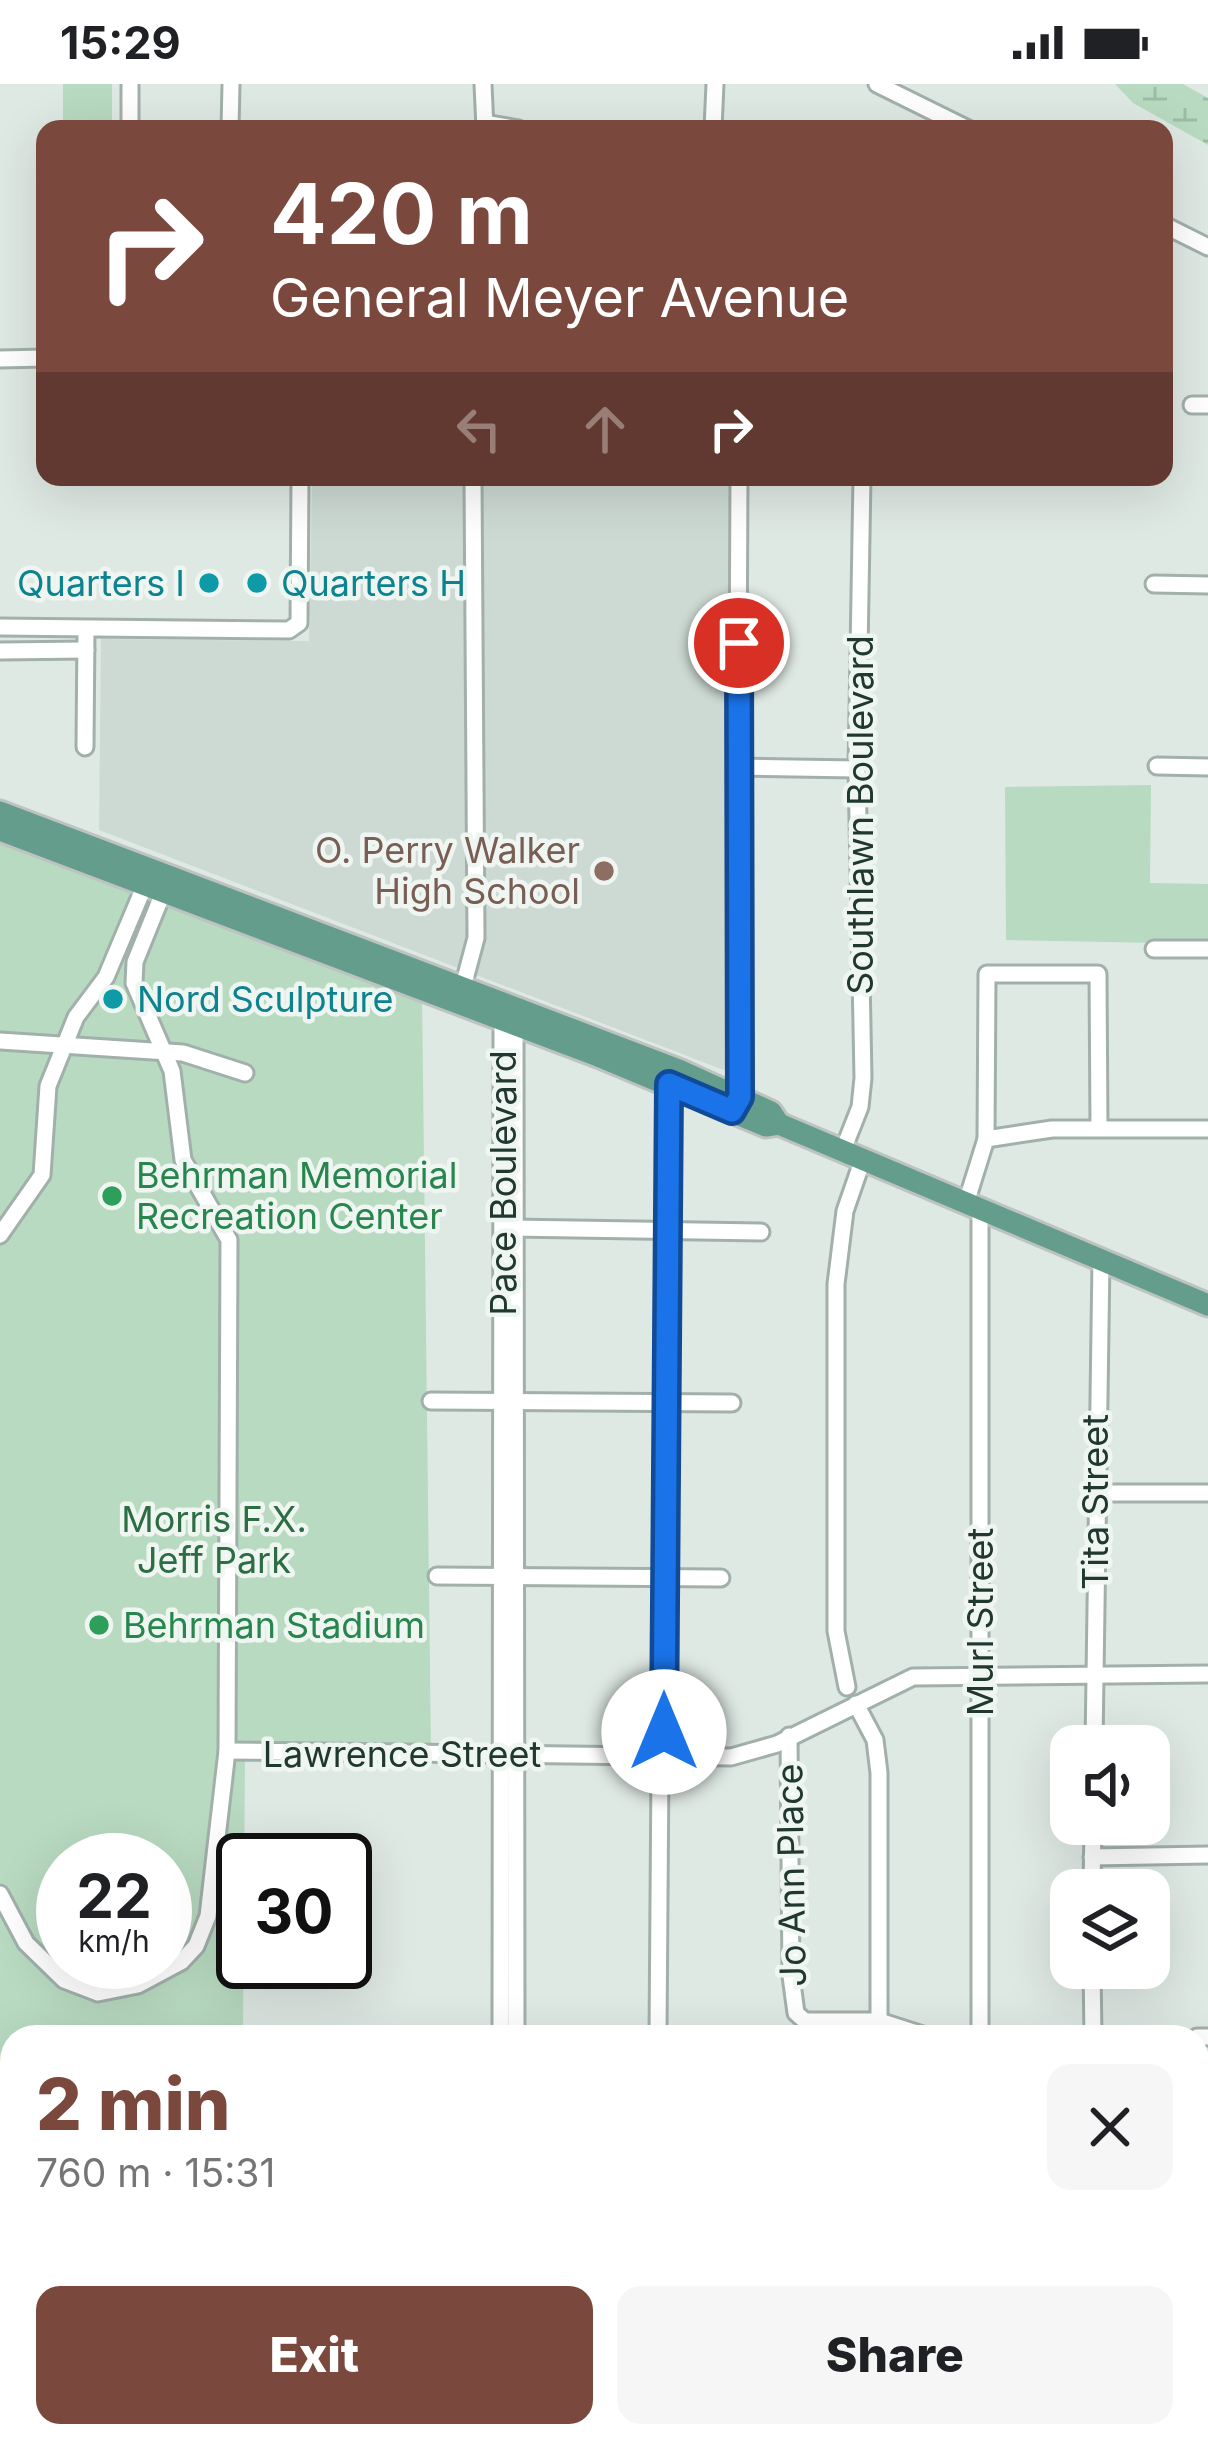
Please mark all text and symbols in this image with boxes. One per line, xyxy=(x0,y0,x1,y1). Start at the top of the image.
text: 15:29 xyxy=(60,15,181,70)
text: 420 m xyxy=(270,163,533,264)
icon: right xyxy=(72,168,228,324)
text: General Meyer Avenue xyxy=(270,265,849,330)
icon: left xyxy=(446,396,512,462)
icon: ahead xyxy=(572,396,638,462)
icon: right xyxy=(698,396,764,462)
place label: Quarters I xyxy=(17,561,185,605)
place label: Quarters H xyxy=(281,561,466,605)
marker: Quarters I xyxy=(196,570,222,596)
marker: Quarters H xyxy=(244,570,270,596)
pin xyxy=(688,592,790,694)
icon: arrive xyxy=(706,610,772,676)
street label: Southlawn Boulevard xyxy=(838,635,882,995)
place label: O. Perry Walker High School xyxy=(315,828,580,913)
marker: O. Perry Walker High School xyxy=(591,858,617,884)
place label: Nord Sculpture xyxy=(137,977,394,1021)
marker: Nord Sculpture xyxy=(100,986,126,1012)
street label: Pace Boulevard xyxy=(481,1050,525,1316)
place label: Behrman Memorial Recreation Center xyxy=(136,1153,458,1238)
marker: Behrman Memorial Recreation Center xyxy=(99,1183,125,1209)
street label: Tita Street xyxy=(1073,1414,1117,1590)
park label: Morris F.X. Jeff Park xyxy=(121,1497,307,1582)
street label: Murl Street xyxy=(958,1528,1002,1716)
place label: Behrman Stadium xyxy=(123,1603,425,1647)
marker: Behrman Stadium xyxy=(86,1612,112,1638)
position arrow xyxy=(601,1669,727,1795)
map controls xyxy=(1050,1725,1170,1989)
button: sound xyxy=(1050,1725,1170,1845)
street label: Lawrence Street xyxy=(263,1732,541,1776)
street label: Jo Ann Place xyxy=(767,1763,815,1987)
speed limit sign: 30 xyxy=(216,1833,372,1989)
text: 22 xyxy=(76,1860,152,1932)
button: layers xyxy=(1050,1869,1170,1989)
text: km/h xyxy=(78,1923,150,1959)
text: 2 min xyxy=(36,2060,231,2147)
button: close xyxy=(1047,2064,1173,2190)
text: 760 m · 15:31 xyxy=(36,2149,275,2196)
button: Exit xyxy=(36,2286,593,2424)
button: Share xyxy=(617,2286,1173,2424)

